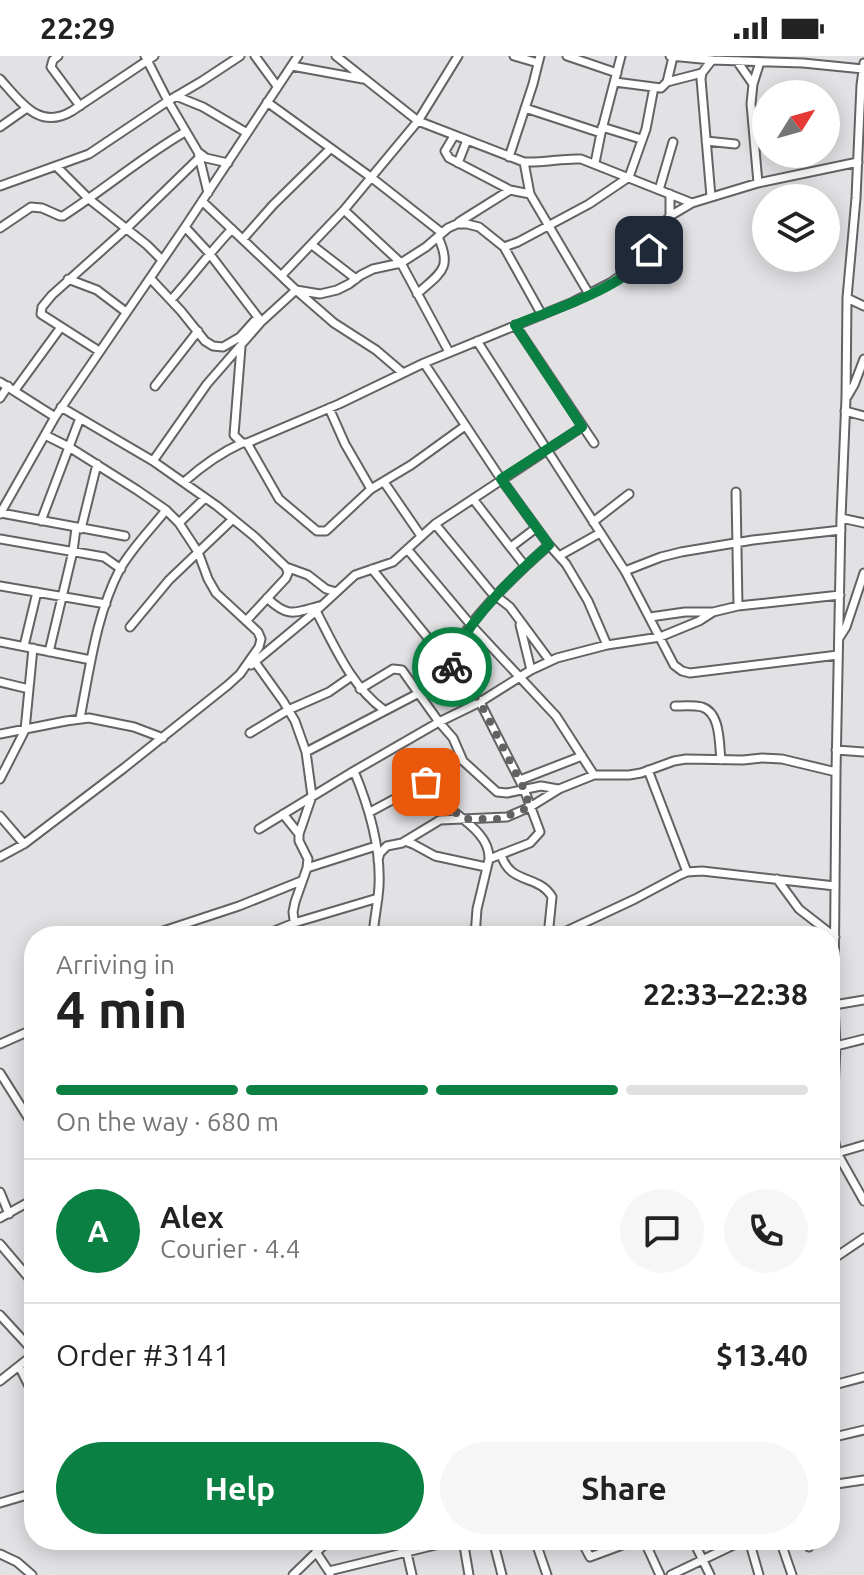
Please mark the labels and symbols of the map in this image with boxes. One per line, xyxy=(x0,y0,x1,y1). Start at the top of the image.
north arrow xyxy=(752,80,840,168)
pin xyxy=(615,216,683,284)
courier xyxy=(412,627,492,707)
pin xyxy=(392,748,460,816)

